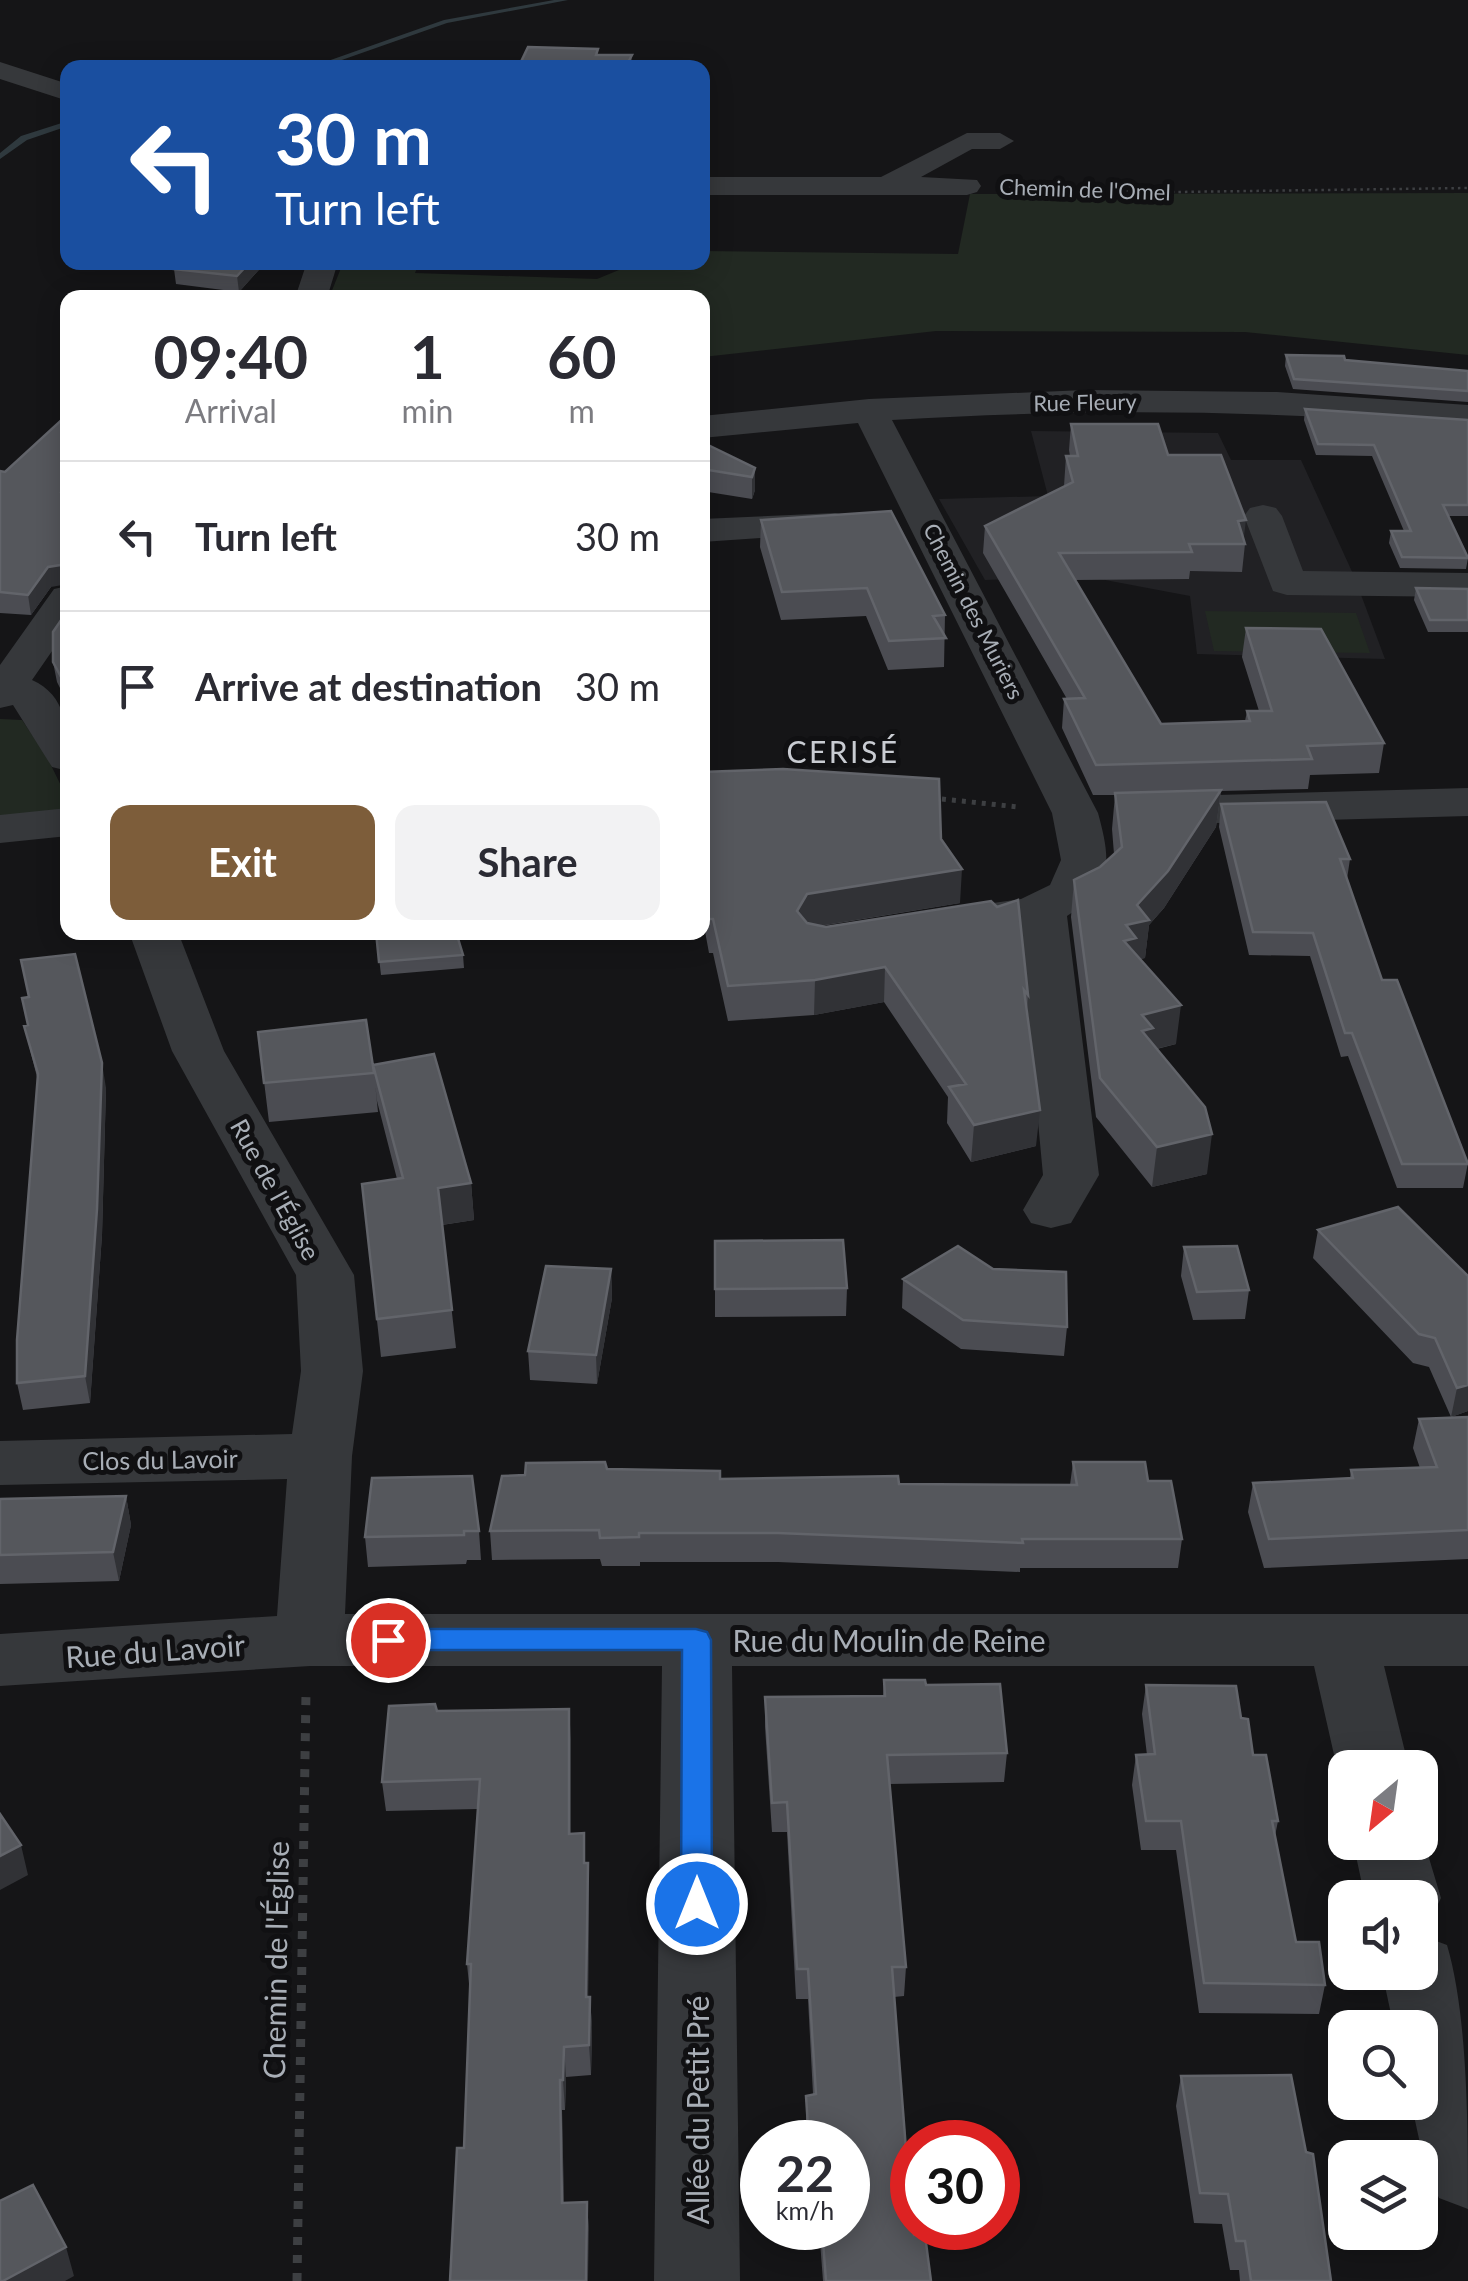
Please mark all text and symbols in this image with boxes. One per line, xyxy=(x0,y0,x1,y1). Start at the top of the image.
text: 30 m xyxy=(275,96,432,180)
icon: left xyxy=(110,100,240,230)
street label: Chemin de l'Omel xyxy=(999,173,1171,205)
text: Turn left xyxy=(275,181,440,235)
text: 09:40 xyxy=(153,320,308,392)
text: 1 xyxy=(410,320,445,392)
text: 60 xyxy=(547,320,617,392)
street label: Rue Fleury xyxy=(1033,388,1138,416)
text: Arrival xyxy=(185,391,277,430)
text: min xyxy=(402,391,453,430)
text: m xyxy=(569,391,595,430)
icon: left xyxy=(110,509,165,564)
text: Turn left xyxy=(195,513,337,559)
text: 30 m xyxy=(575,513,660,559)
street label: Chemin des Muriers xyxy=(918,519,1030,703)
icon: arrive xyxy=(110,659,165,714)
text: Arrive at destination xyxy=(195,663,542,709)
text: 30 m xyxy=(575,663,660,709)
district label: CERISÉ xyxy=(786,733,900,769)
button: Exit xyxy=(110,805,375,920)
button: Share xyxy=(395,805,660,920)
street label: Rue de l'Église xyxy=(225,1113,327,1265)
street label: Clos du Lavoir xyxy=(82,1443,238,1475)
pin xyxy=(346,1598,431,1683)
icon: arrive xyxy=(361,1613,416,1668)
street label: Rue du Moulin de Reine xyxy=(732,1622,1046,1658)
street label: Rue du Lavoir xyxy=(64,1626,246,1674)
north arrow xyxy=(1328,1750,1438,1860)
map controls xyxy=(1328,1750,1438,2250)
street label: Chemin de l'Église xyxy=(255,1841,295,2079)
position arrow xyxy=(645,1852,749,1956)
button: sound xyxy=(1328,1880,1438,1990)
street label: Allée du Petit Pré xyxy=(679,1996,715,2224)
button: search xyxy=(1328,2010,1438,2120)
speed limit sign: 30 xyxy=(890,2120,1020,2250)
button: layers xyxy=(1328,2140,1438,2250)
text: 22 xyxy=(776,2143,834,2203)
text: km/h xyxy=(776,2195,834,2225)

